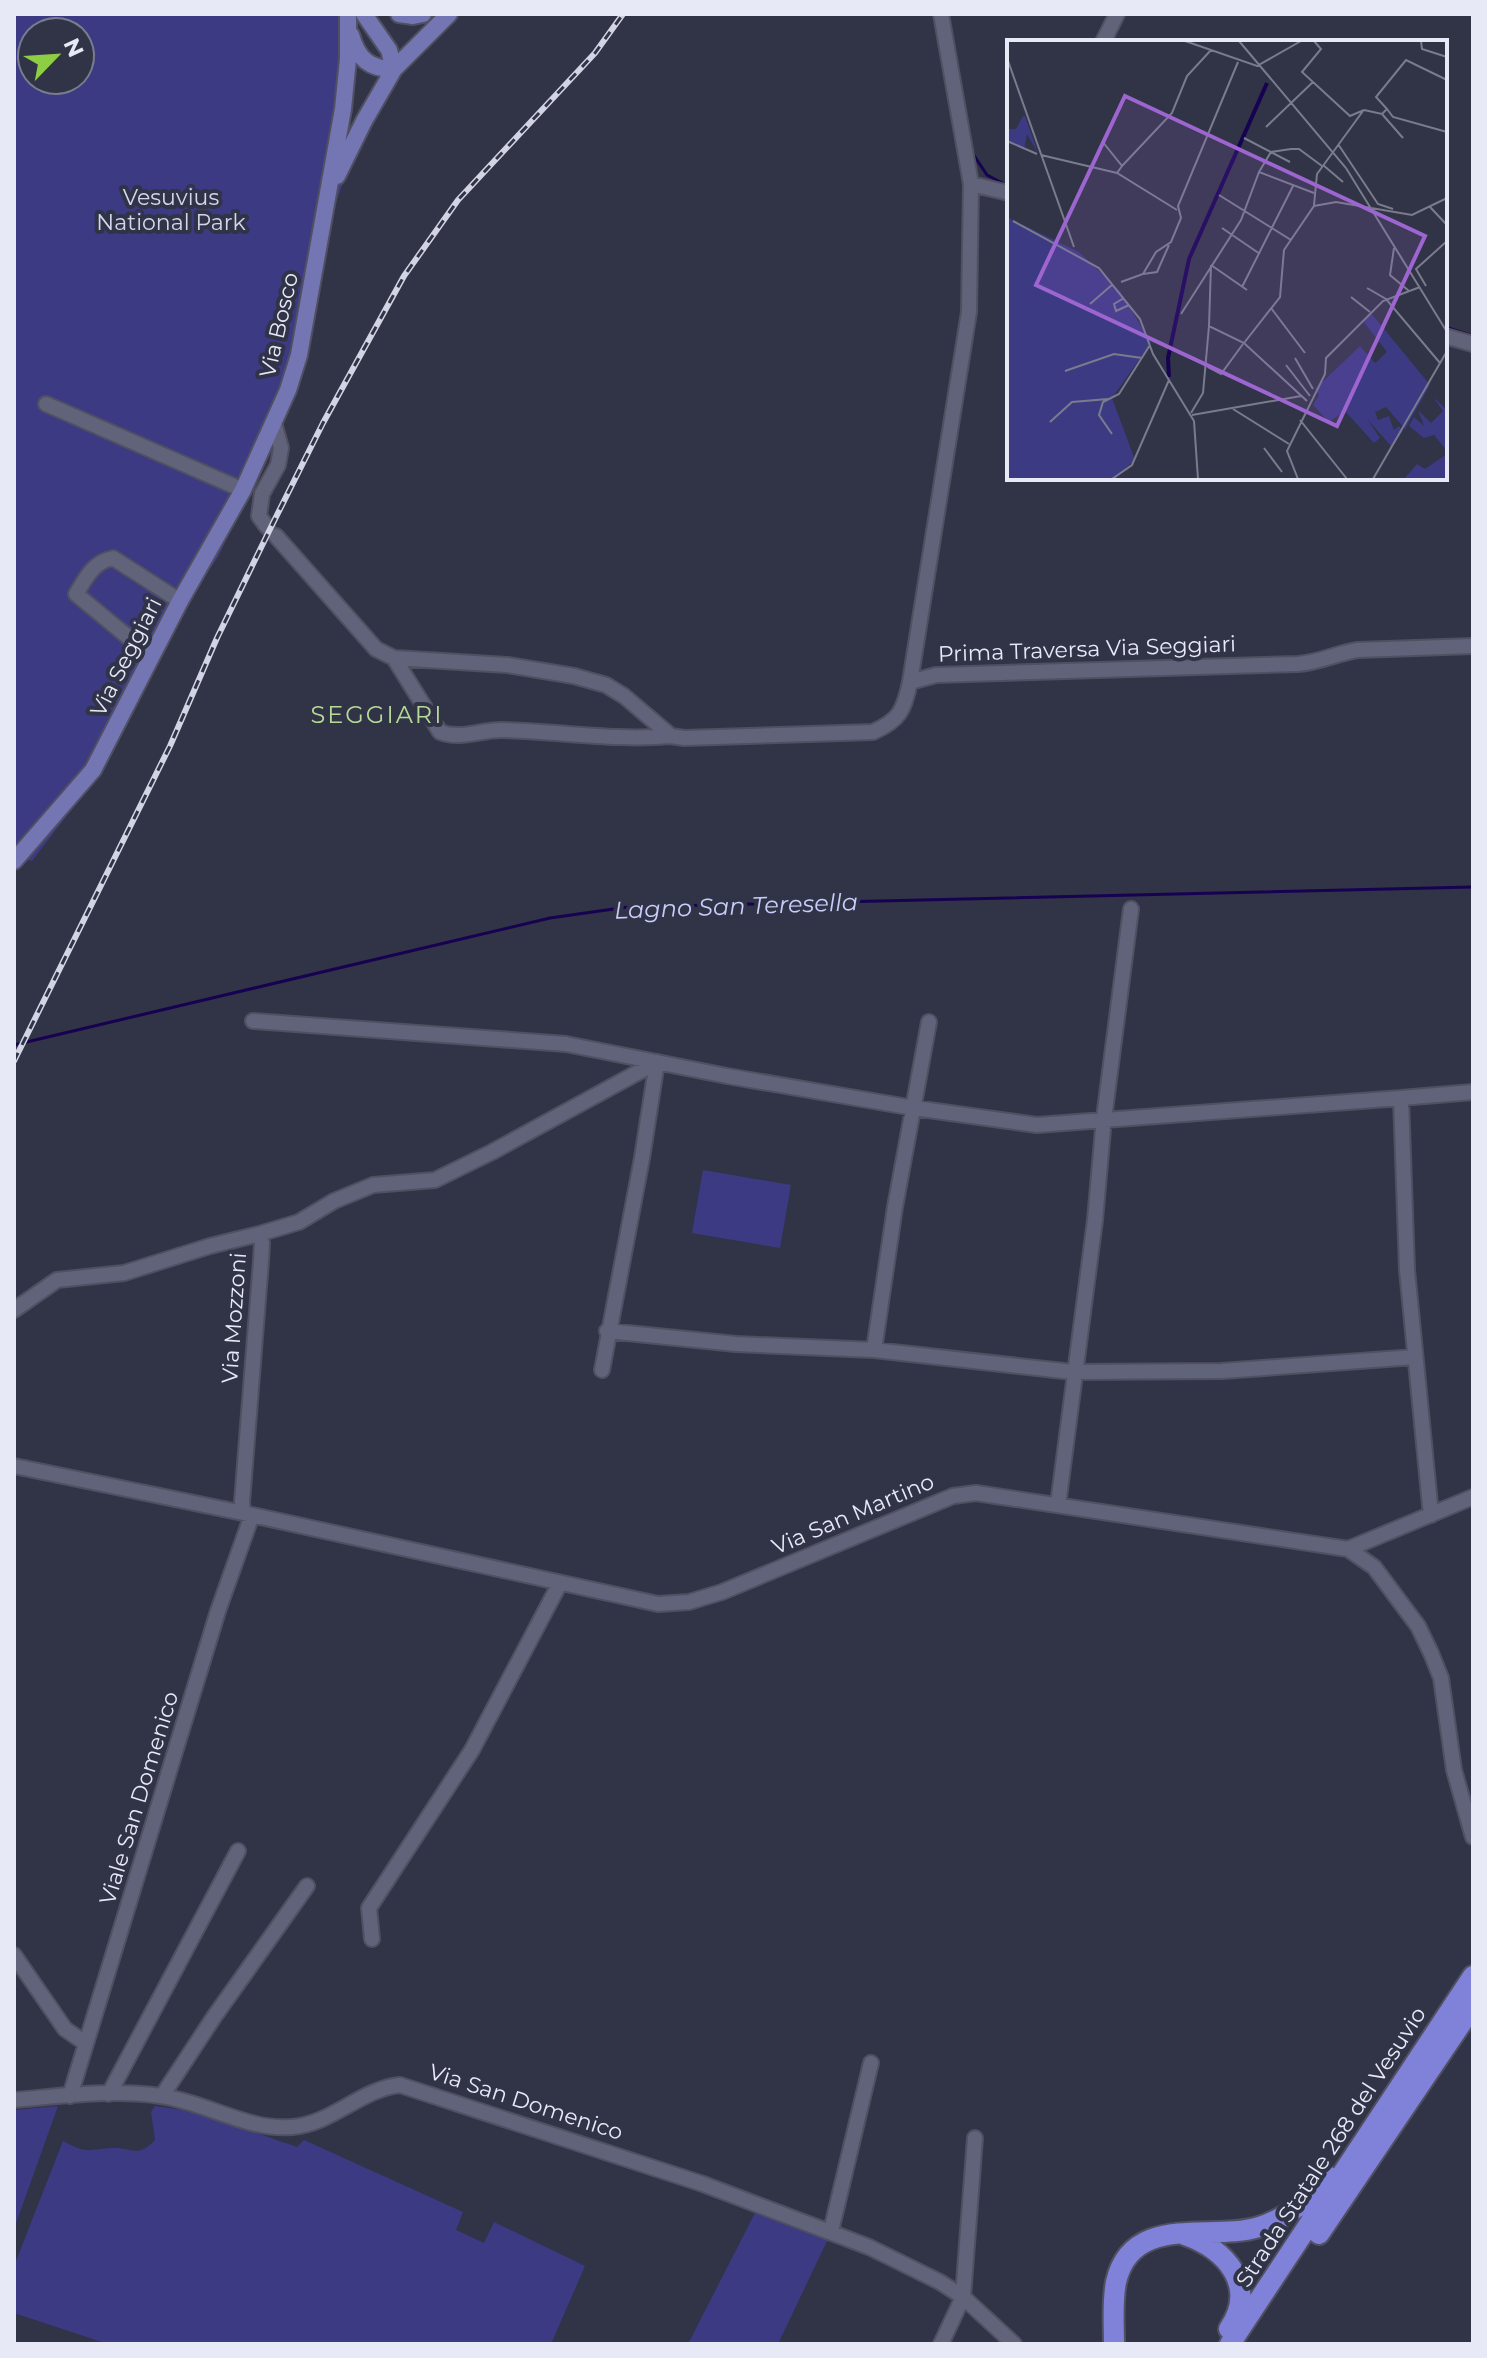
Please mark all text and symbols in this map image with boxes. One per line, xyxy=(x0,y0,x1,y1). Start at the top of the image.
north arrow xyxy=(16,16,96,96)
text: N xyxy=(58,34,90,62)
inset map xyxy=(1007,40,1447,480)
park label: Vesuvius National Park xyxy=(96,184,246,236)
street label: Via Bosco xyxy=(254,270,304,380)
street label: Via Seggiari xyxy=(84,593,168,721)
street label: Prima Traversa Via Seggiari xyxy=(938,630,1236,668)
district label: SEGGIARI xyxy=(311,700,443,729)
water label: Lagno San Teresella xyxy=(614,887,858,925)
street label: Via Mozzoni xyxy=(216,1252,252,1384)
street label: Via San Martino xyxy=(768,1468,938,1560)
street label: Viale San Domenico xyxy=(94,1688,184,1908)
street label: Strada Statale 268 del Vesuvio xyxy=(1230,2002,1432,2292)
street label: Via San Domenico xyxy=(426,2058,626,2146)

